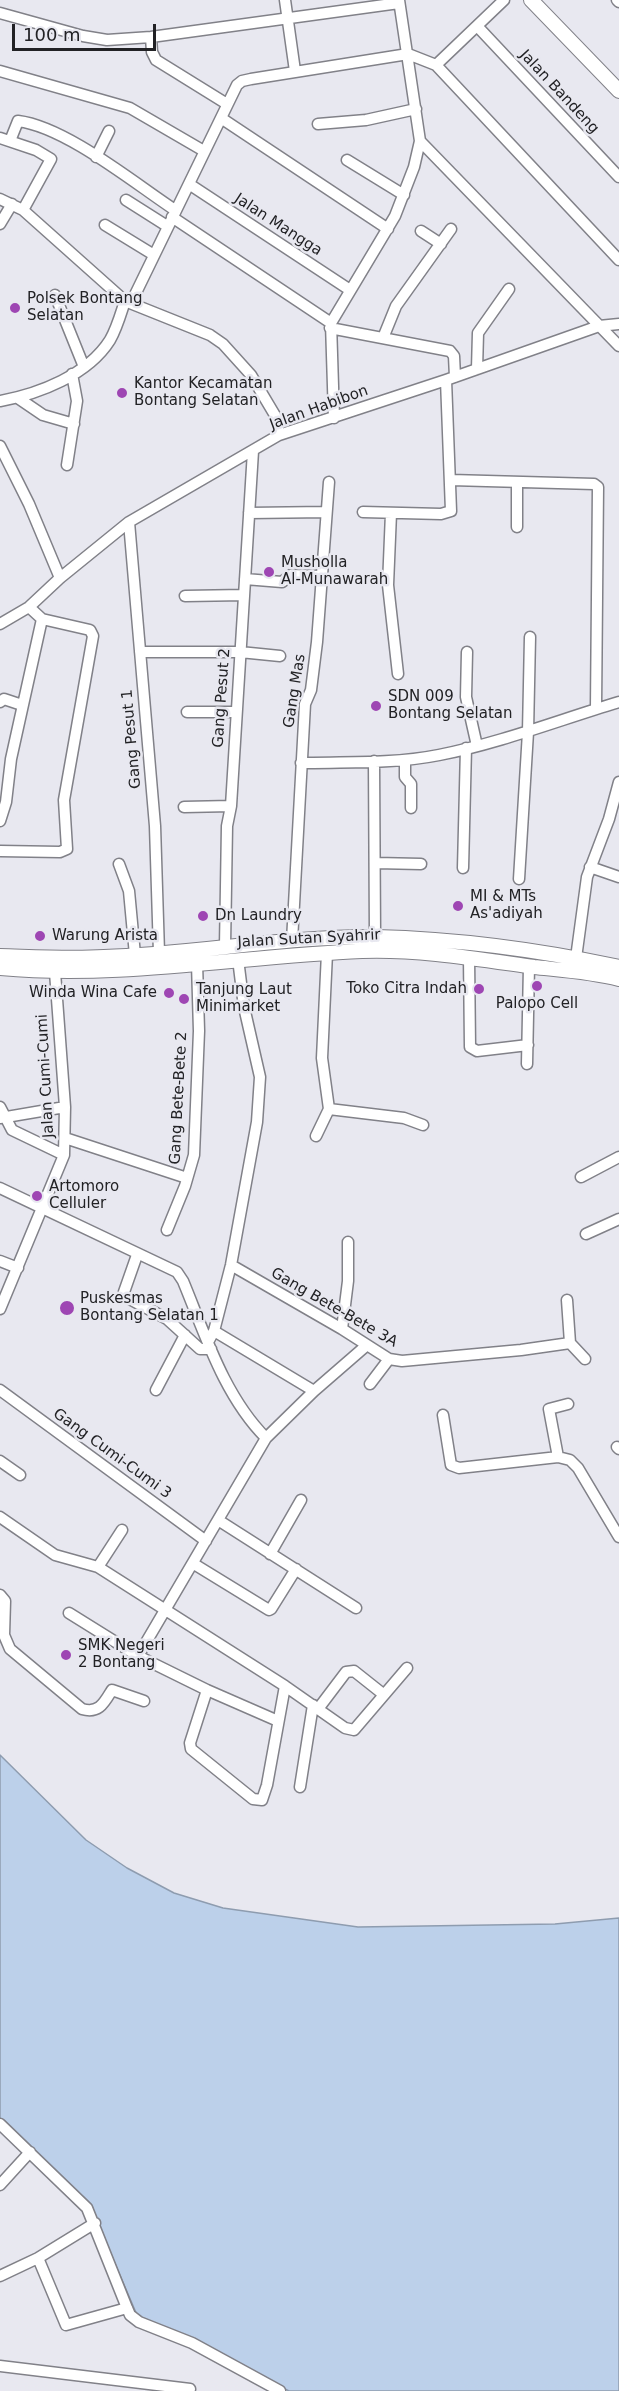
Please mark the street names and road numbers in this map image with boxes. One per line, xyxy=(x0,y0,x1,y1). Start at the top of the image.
street label: Jalan Bandeng xyxy=(516,46,602,138)
street label: Jalan Mangga xyxy=(231,190,325,260)
street label: Jalan Habibon xyxy=(267,382,371,434)
street label: Gang Pesut 2 xyxy=(210,648,234,748)
street label: Gang Mas xyxy=(280,653,310,729)
street label: Gang Pesut 1 xyxy=(119,688,145,790)
street label: Jalan Sutan Syahrir xyxy=(237,926,381,952)
street label: Jalan Cumi-Cumi xyxy=(34,1014,58,1138)
street label: Gang Bete-Bete 2 xyxy=(167,1031,191,1165)
street label: Gang Bete-Bete 3A xyxy=(267,1264,401,1352)
street label: Gang Cumi-Cumi 3 xyxy=(49,1405,175,1503)

